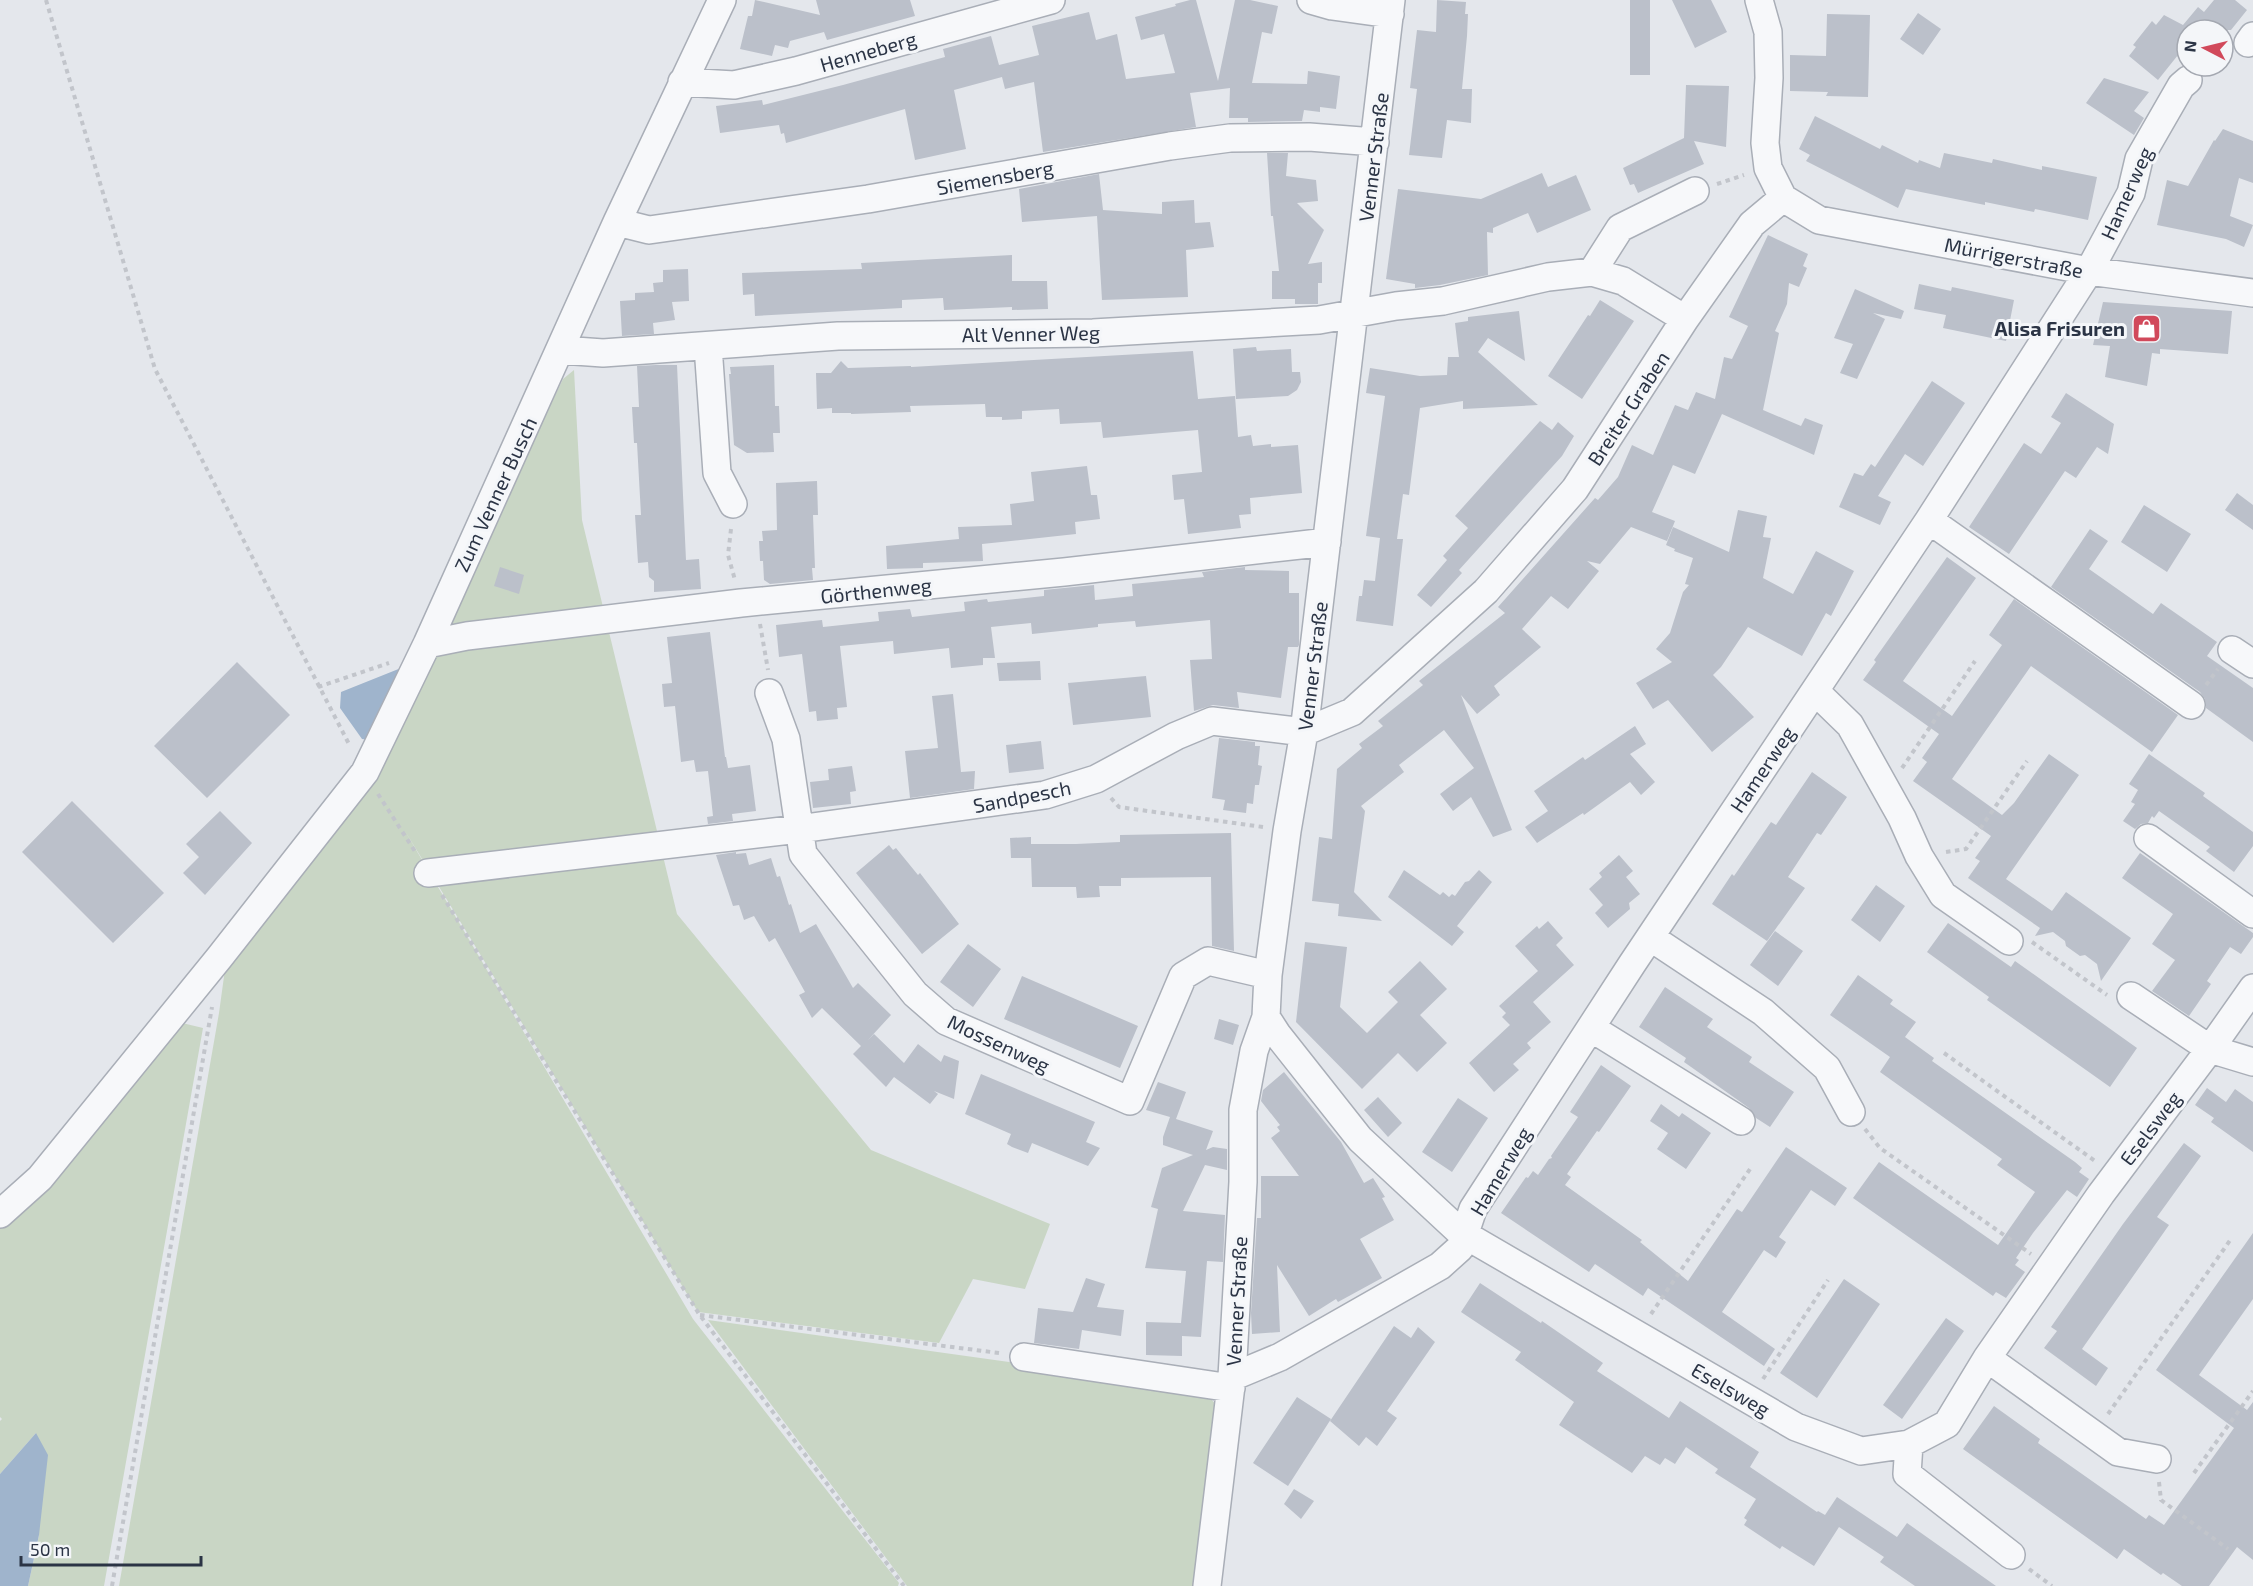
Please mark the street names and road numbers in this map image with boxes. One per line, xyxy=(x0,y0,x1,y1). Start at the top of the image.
street label: Henneberg xyxy=(817,26,919,76)
street label: Venner Straße xyxy=(1353,91,1393,223)
street label: Hamerweg xyxy=(2095,143,2157,243)
street label: Siemensberg xyxy=(935,155,1055,199)
street label: Mürrigerstraße xyxy=(1943,232,2085,282)
street label: Alt Venner Weg xyxy=(962,320,1100,346)
street label: Breiter Graben xyxy=(1582,346,1674,470)
street label: Zum Venner Busch xyxy=(449,413,541,575)
street label: Görthenweg xyxy=(819,572,933,608)
street label: Venner Straße xyxy=(1292,600,1332,732)
street label: Hamerweg xyxy=(1724,721,1800,817)
street label: Sandpesch xyxy=(971,775,1073,817)
street label: Mossenweg xyxy=(944,1009,1054,1077)
street label: Eselsweg xyxy=(2114,1086,2186,1170)
street label: Hamerweg xyxy=(1464,1122,1536,1220)
street label: Venner Straße xyxy=(1221,1235,1251,1367)
street label: Eselsweg xyxy=(1688,1357,1774,1421)

